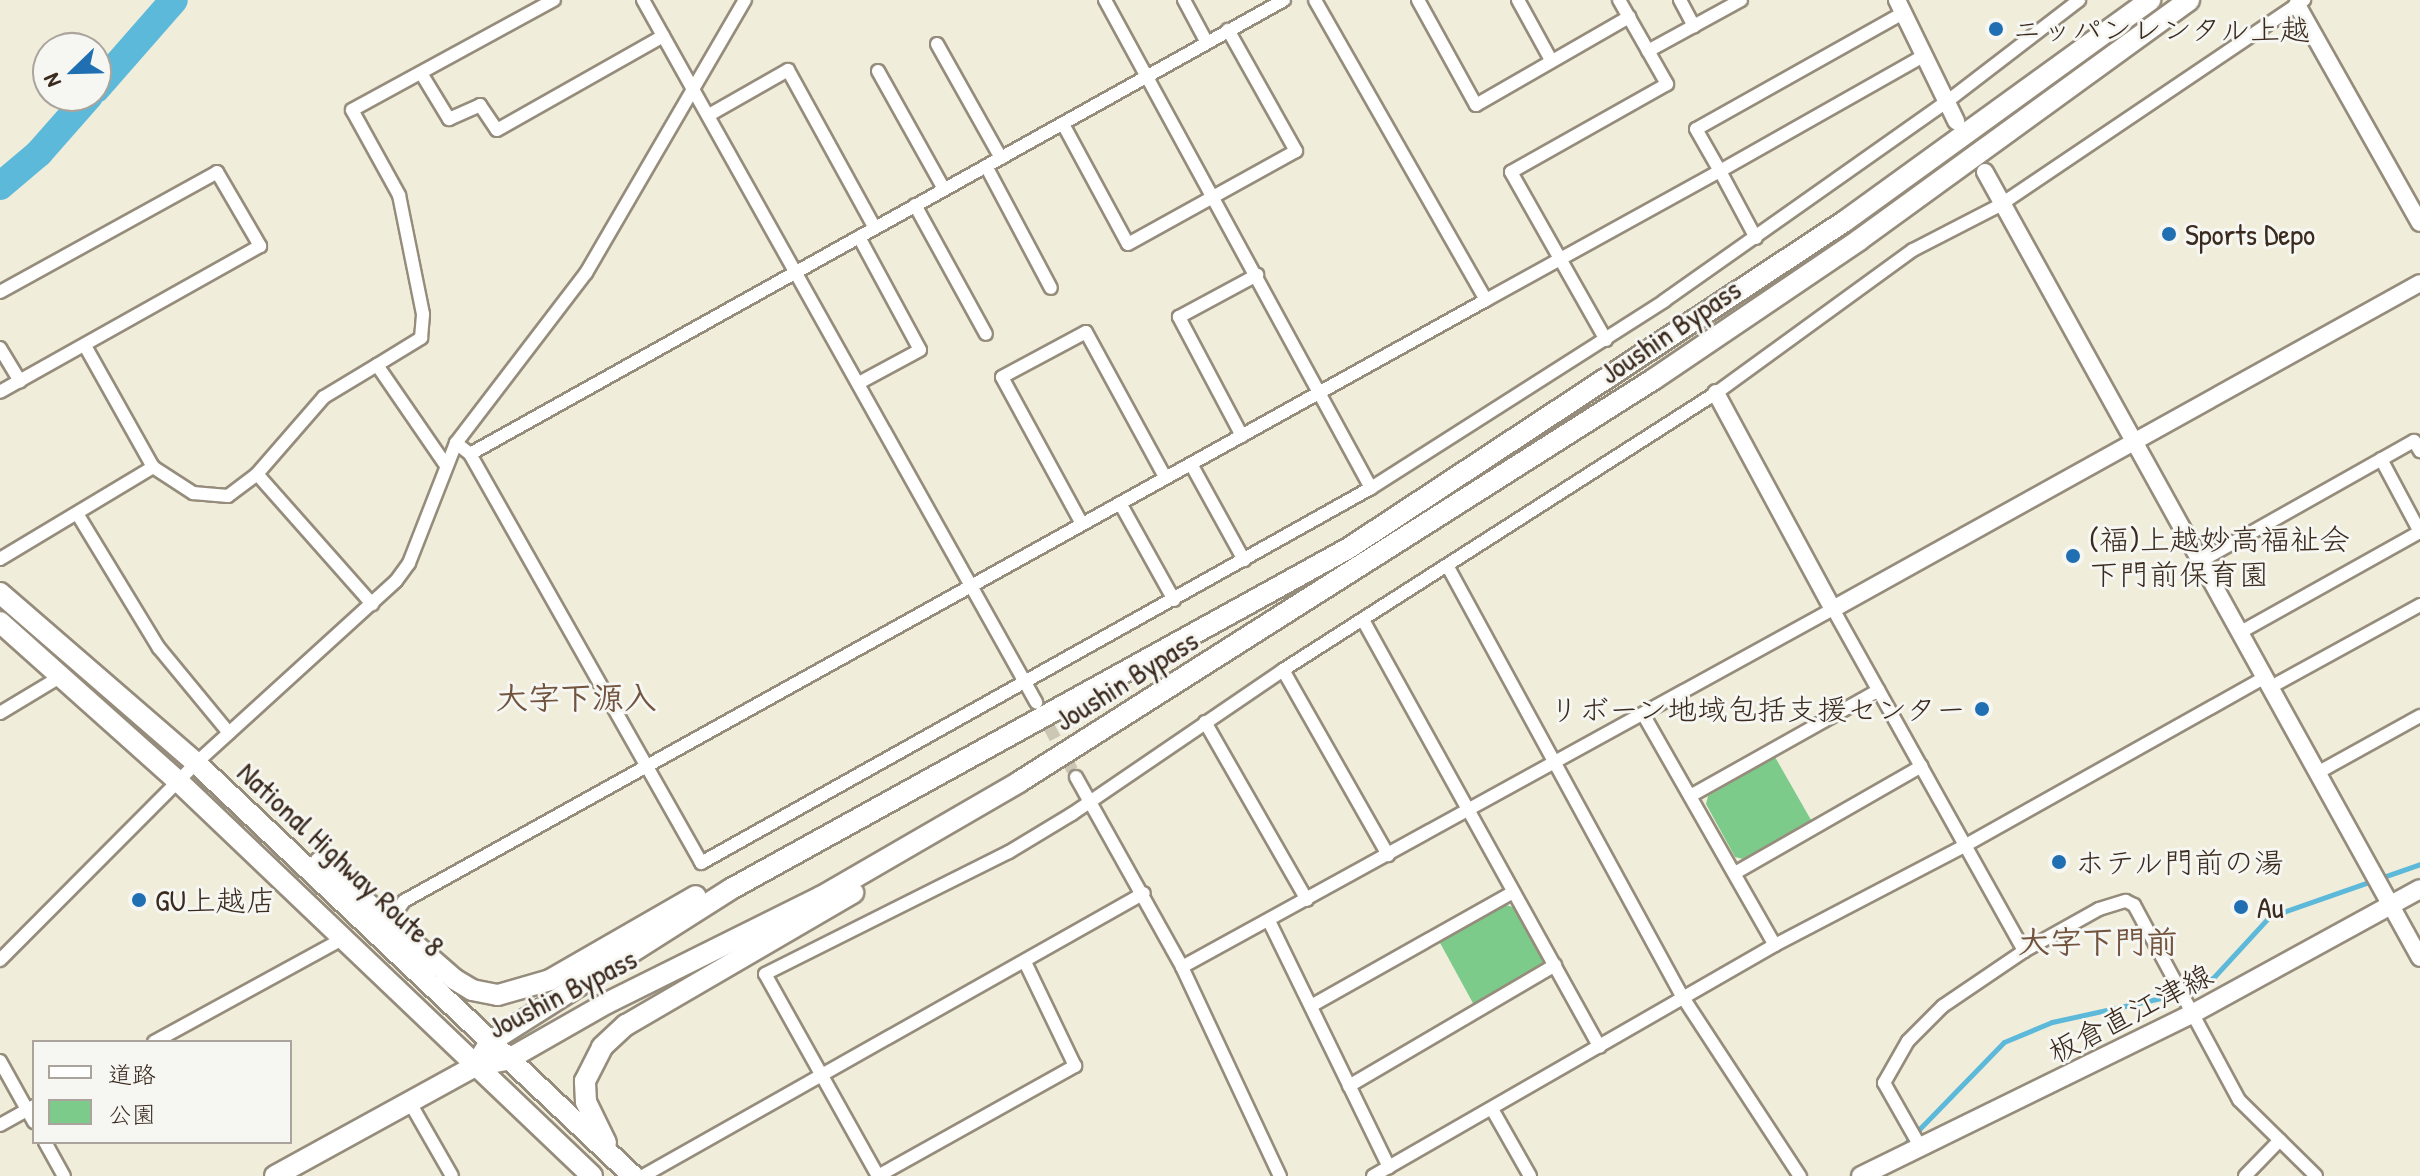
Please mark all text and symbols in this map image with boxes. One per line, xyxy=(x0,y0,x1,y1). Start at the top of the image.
place label: ニッパンレンタル上越 xyxy=(2012,11,2312,47)
marker: ニッパンレンタル上越 xyxy=(1987,20,2005,38)
north arrow xyxy=(32,32,112,112)
text: N xyxy=(36,69,68,92)
place label: Sports Depo xyxy=(2185,216,2315,252)
marker: Sports Depo xyxy=(2160,225,2178,243)
street label: Joushin Bypass xyxy=(1593,271,1747,391)
place label: (福)上越妙高福祉会 下門前保育園 xyxy=(2089,521,2350,592)
marker: (福)上越妙高福祉会 下門前保育園 xyxy=(2064,547,2082,565)
street label: Joushin Bypass xyxy=(1048,622,1204,738)
district label: 大字下源入 xyxy=(496,679,656,717)
place label: リボーン地域包括支援センター xyxy=(1546,691,1966,727)
marker: リボーン地域包括支援センター xyxy=(1973,700,1991,718)
street label: National Highway Route 8 xyxy=(230,754,452,964)
place label: ホテル門前の湯 xyxy=(2075,844,2285,880)
marker: ホテル門前の湯 xyxy=(2050,853,2068,871)
place label: GU上越店 xyxy=(155,882,276,918)
place label: Au xyxy=(2257,889,2284,925)
marker: GU上越店 xyxy=(130,891,148,909)
marker: Au xyxy=(2232,898,2250,916)
district label: 大字下門前 xyxy=(2018,923,2178,961)
street label: Joushin Bypass xyxy=(482,940,642,1046)
street label: 板倉直江津線 xyxy=(2042,956,2218,1070)
legend xyxy=(32,1040,292,1144)
text: 道路 xyxy=(108,1058,156,1090)
text: 公園 xyxy=(108,1098,156,1130)

